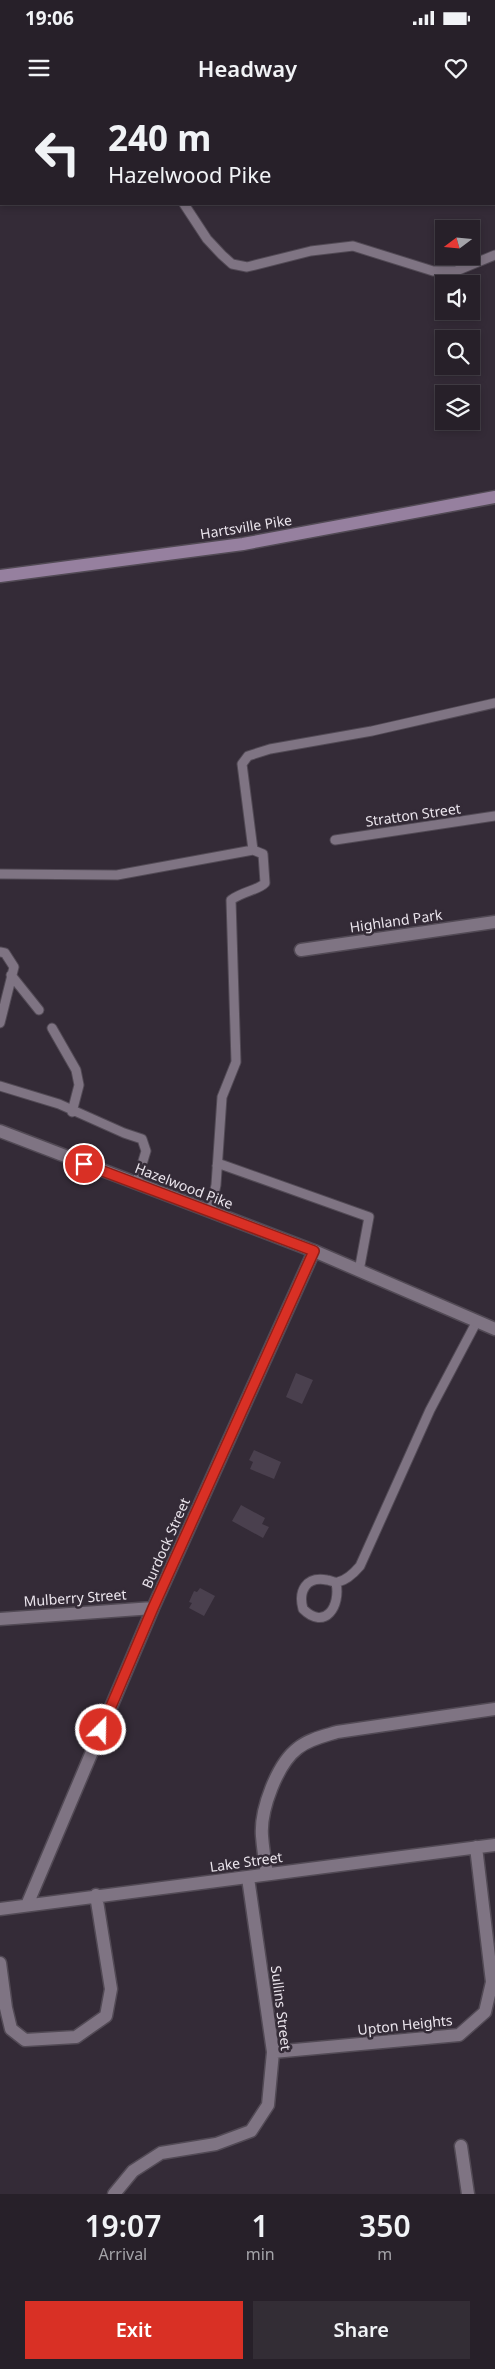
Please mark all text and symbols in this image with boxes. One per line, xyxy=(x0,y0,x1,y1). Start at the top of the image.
text: 19:06 xyxy=(25,5,74,31)
text: Headway xyxy=(198,53,297,83)
icon: menu xyxy=(25,54,53,82)
icon: heart xyxy=(442,54,470,82)
text: 240 m xyxy=(108,114,211,161)
icon: left xyxy=(25,120,90,185)
text: Hazelwood Pike xyxy=(108,159,271,189)
north arrow xyxy=(435,220,480,265)
map controls xyxy=(435,220,480,430)
button: sound xyxy=(435,275,480,320)
button: search xyxy=(435,330,480,375)
button: layers xyxy=(435,385,480,430)
street label: Hartsville Pike xyxy=(199,510,293,543)
street label: Stratton Street xyxy=(364,798,462,831)
street label: Highland Park xyxy=(348,905,444,936)
pin xyxy=(63,1143,105,1185)
icon: arrive xyxy=(70,1150,98,1178)
street label: Hazelwood Pike xyxy=(132,1158,236,1213)
street label: Burdock Street xyxy=(137,1495,194,1591)
street label: Mulberry Street xyxy=(23,1584,127,1611)
position arrow xyxy=(74,1703,126,1755)
street label: Lake Street xyxy=(208,1847,284,1876)
street label: Sullins Street xyxy=(267,1964,296,2051)
street label: Upton Heights xyxy=(356,2010,454,2039)
text: 19:07 xyxy=(84,2205,161,2246)
text: 1 xyxy=(252,2205,269,2246)
text: 350 xyxy=(359,2205,411,2246)
text: Arrival xyxy=(98,2243,147,2265)
text: min xyxy=(246,2243,275,2265)
text: m xyxy=(377,2243,392,2265)
button: Exit xyxy=(25,2301,243,2359)
button: Share xyxy=(253,2301,470,2359)

